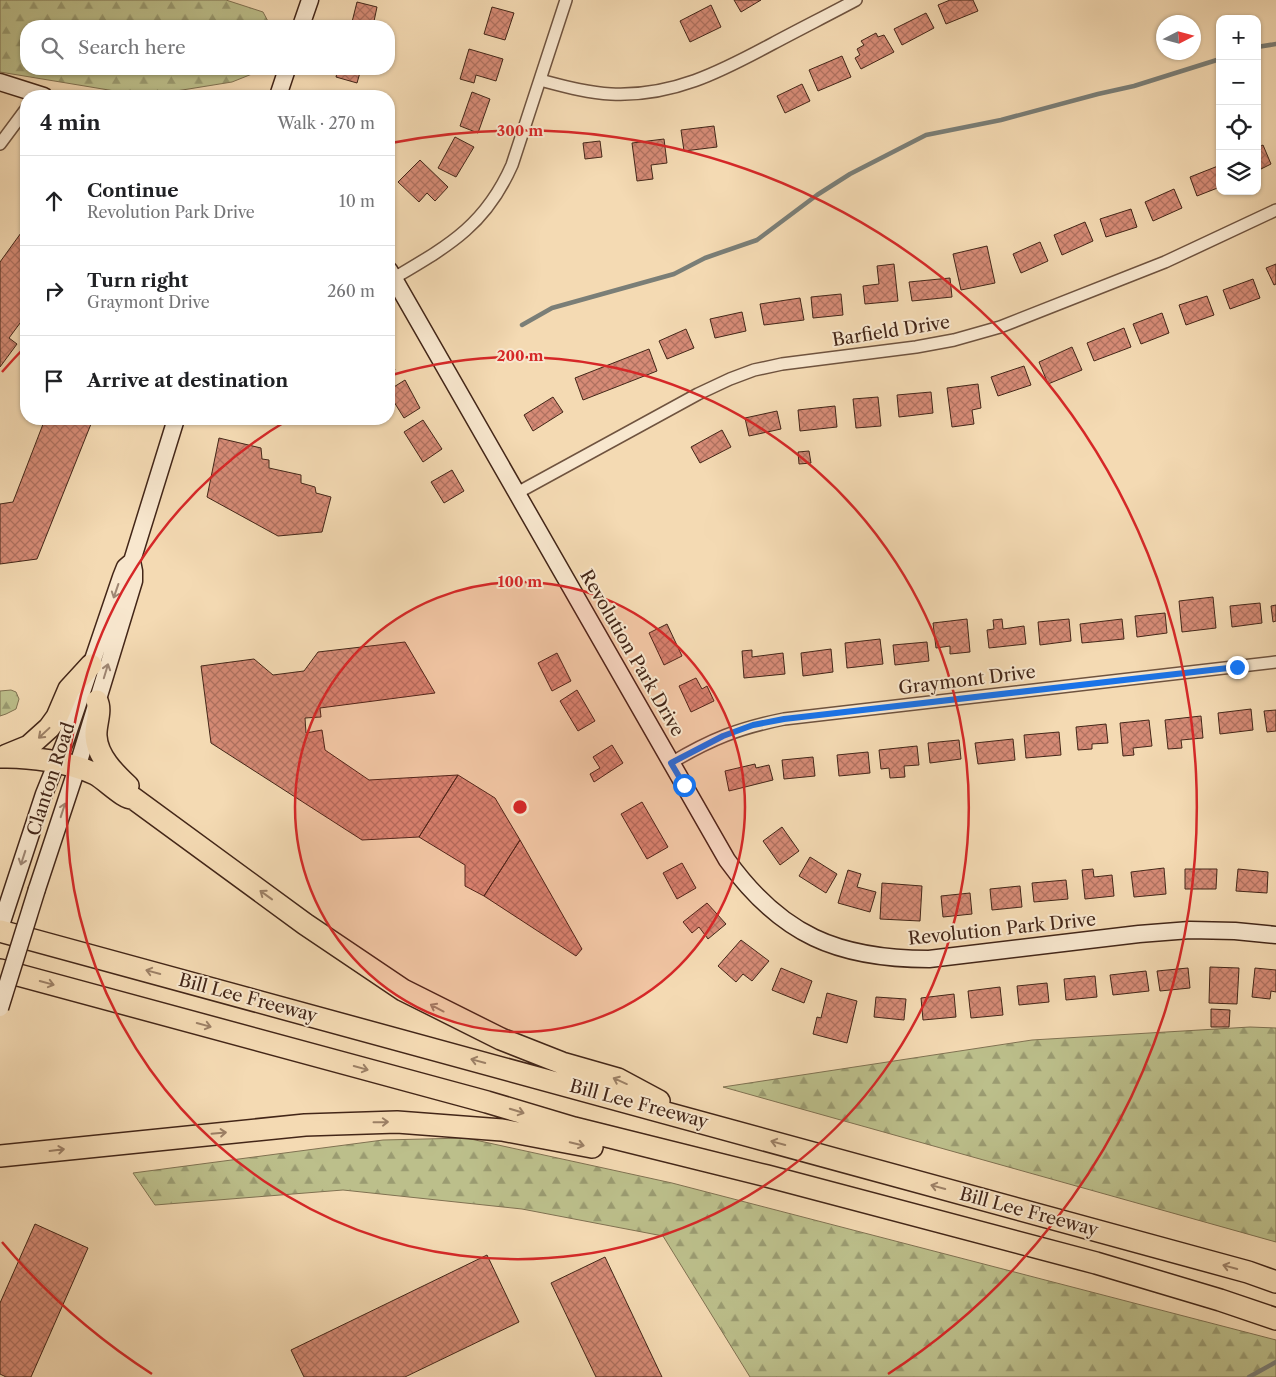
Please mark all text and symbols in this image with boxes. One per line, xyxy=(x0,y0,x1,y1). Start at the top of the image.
north arrow xyxy=(1156,15,1201,60)
map controls xyxy=(1216,15,1261,195)
button: + xyxy=(1216,15,1261,60)
search box xyxy=(20,20,395,75)
icon: search xyxy=(38,34,66,62)
text: Search here xyxy=(78,36,186,59)
button: − xyxy=(1216,60,1261,105)
button: locate xyxy=(1216,105,1261,150)
text: 4 min xyxy=(40,110,101,135)
text: Walk · 270 m xyxy=(277,113,375,133)
text: 300 m xyxy=(497,121,543,140)
button: layers xyxy=(1216,150,1261,195)
text: Continue xyxy=(87,179,179,202)
icon: ahead xyxy=(40,187,68,215)
text: 10 m xyxy=(339,191,375,211)
text: Revolution Park Drive xyxy=(87,202,255,222)
text: Turn right xyxy=(87,269,188,292)
icon: right xyxy=(40,277,68,305)
text: 260 m xyxy=(327,281,375,301)
text: Graymont Drive xyxy=(87,292,210,312)
street label: Barfield Drive xyxy=(831,311,951,351)
text: 200 m xyxy=(497,346,543,365)
icon: arrive xyxy=(40,367,68,395)
text: Arrive at destination xyxy=(87,369,288,392)
street label: Revolution Park Drive xyxy=(575,566,689,740)
text: 100 m xyxy=(498,572,542,591)
one-way arrow xyxy=(111,583,120,598)
route end xyxy=(1226,656,1249,679)
street label: Graymont Drive xyxy=(897,661,1037,699)
one-way arrow xyxy=(102,664,111,679)
street label: Clanton Road xyxy=(22,719,80,838)
one-way arrow xyxy=(37,727,50,739)
route start xyxy=(673,774,696,797)
centre of rings xyxy=(511,798,529,816)
one-way arrow xyxy=(59,802,68,818)
one-way arrow xyxy=(17,850,27,866)
one-way arrow xyxy=(259,890,273,900)
street label: Revolution Park Drive xyxy=(907,908,1097,950)
one-way arrow xyxy=(145,967,161,977)
street label: Bill Lee Freeway xyxy=(176,969,321,1027)
one-way arrow xyxy=(39,978,55,988)
one-way arrow xyxy=(430,1003,445,1013)
one-way arrow xyxy=(196,1021,212,1030)
one-way arrow xyxy=(471,1056,487,1065)
one-way arrow xyxy=(352,1063,368,1073)
street label: Bill Lee Freeway xyxy=(567,1075,712,1133)
one-way arrow xyxy=(613,1076,628,1086)
one-way arrow xyxy=(509,1107,525,1117)
one-way arrow xyxy=(372,1118,388,1127)
one-way arrow xyxy=(210,1129,226,1138)
one-way arrow xyxy=(771,1137,787,1147)
one-way arrow xyxy=(568,1140,584,1149)
one-way arrow xyxy=(49,1145,65,1155)
one-way arrow xyxy=(931,1181,947,1191)
street label: Bill Lee Freeway xyxy=(957,1183,1102,1241)
one-way arrow xyxy=(1222,1261,1238,1271)

